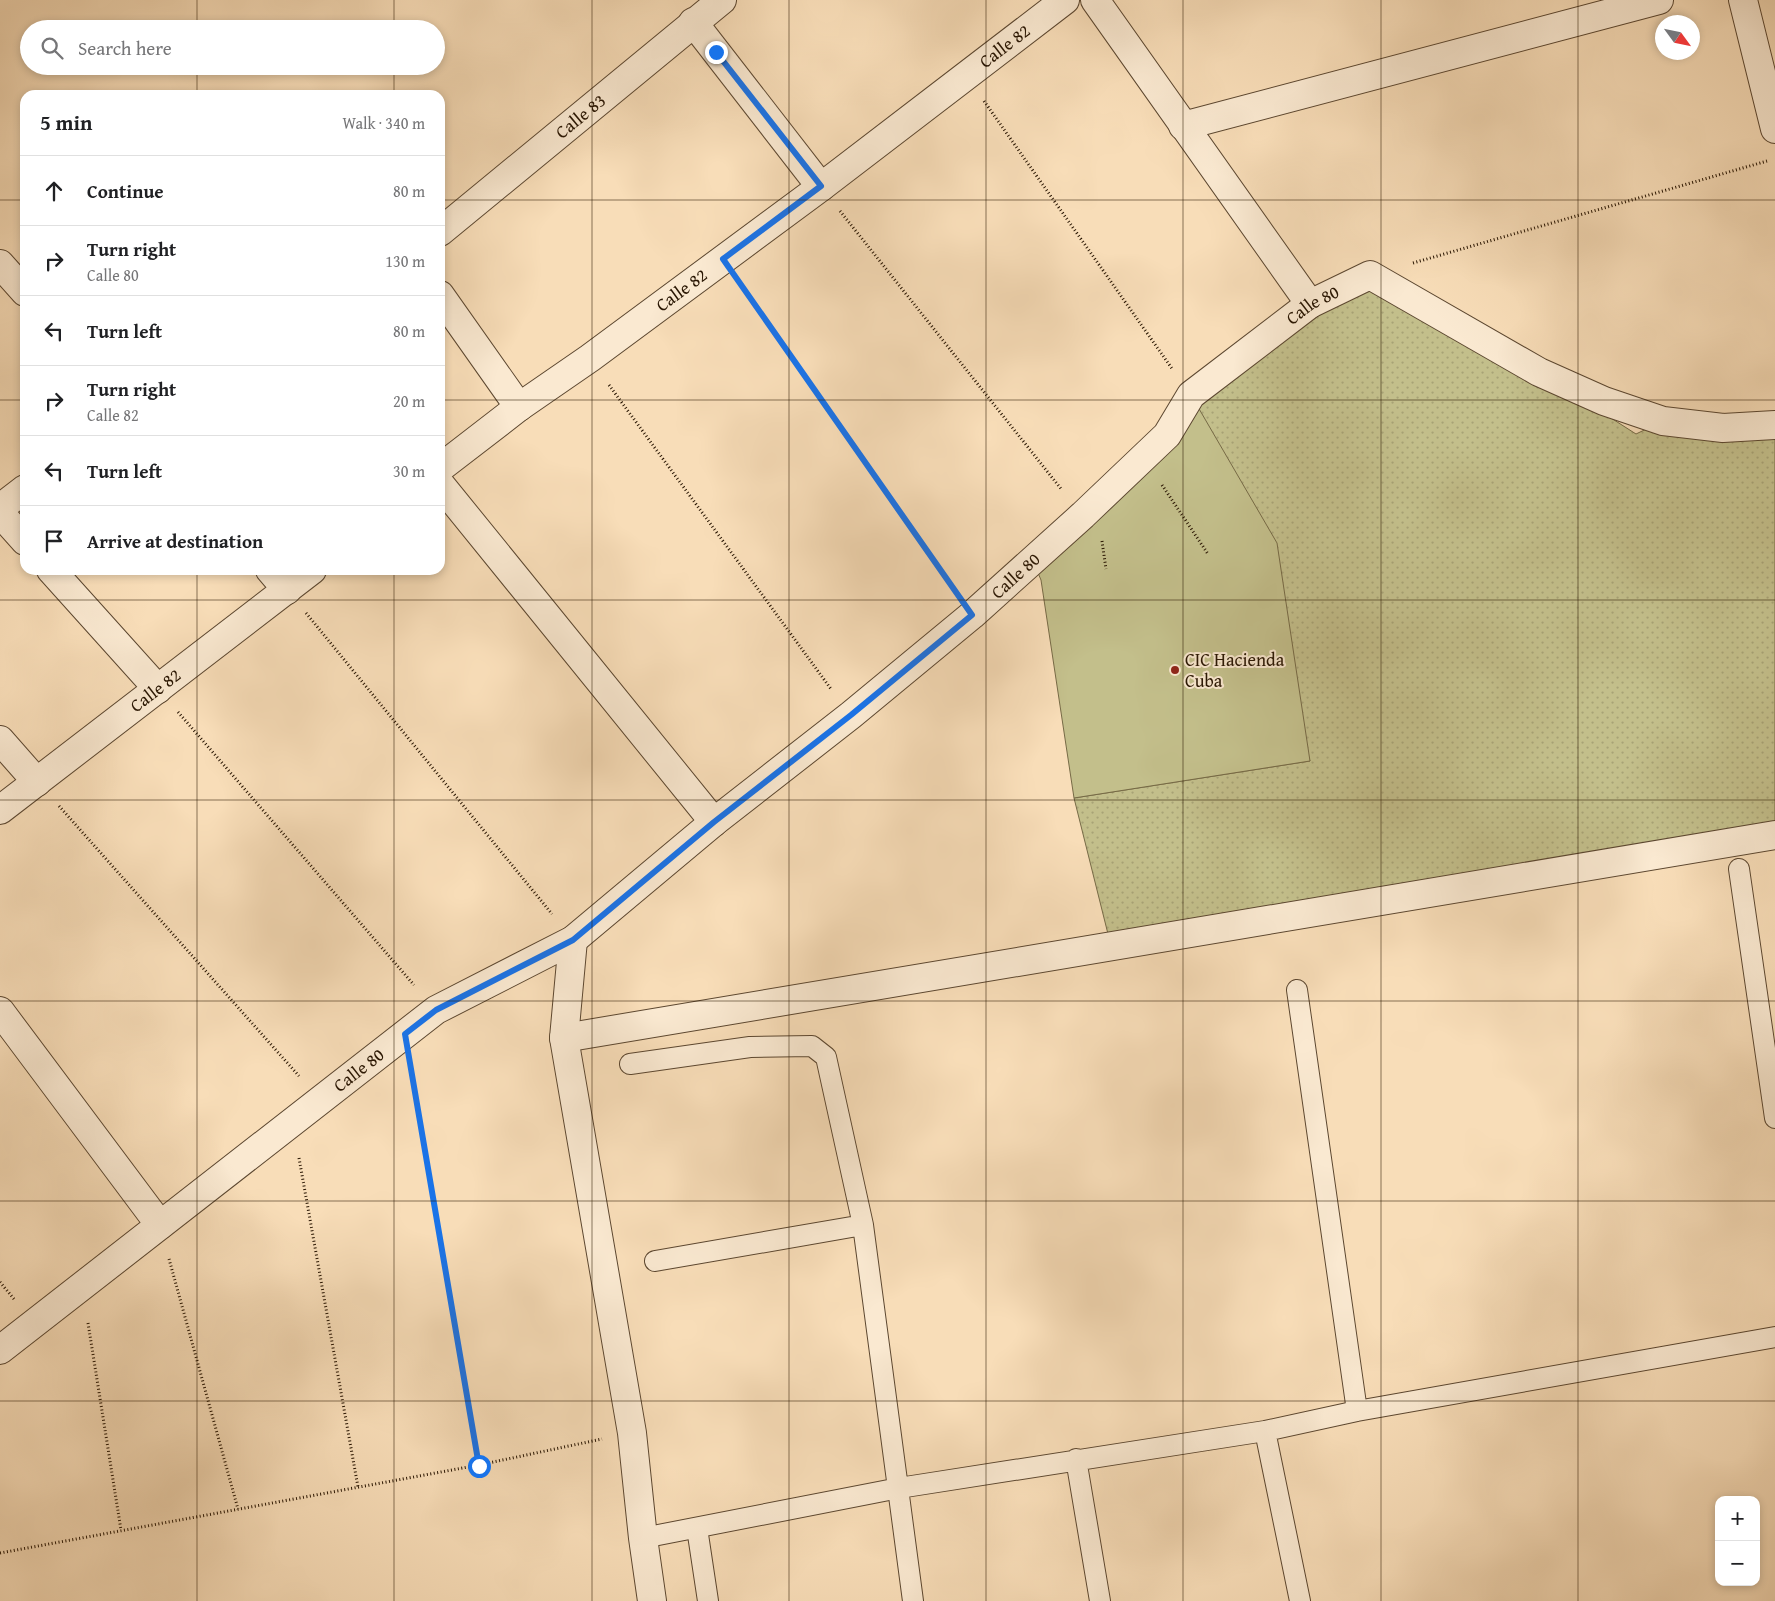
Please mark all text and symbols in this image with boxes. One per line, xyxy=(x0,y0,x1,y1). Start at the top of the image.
north arrow xyxy=(1655,15,1700,60)
street label: Calle 82 xyxy=(973,17,1036,74)
search box xyxy=(20,20,445,75)
icon: search xyxy=(38,34,66,62)
text: Search here xyxy=(78,34,172,62)
route end xyxy=(705,41,728,64)
street label: Calle 83 xyxy=(549,87,611,145)
text: 5 min xyxy=(40,107,92,138)
text: Walk · 340 m xyxy=(342,111,425,135)
icon: ahead xyxy=(40,177,68,205)
text: Continue xyxy=(87,177,164,205)
text: 80 m xyxy=(393,179,425,203)
text: Turn right xyxy=(87,235,176,263)
icon: right xyxy=(40,247,68,275)
text: 130 m xyxy=(385,249,425,273)
street label: Calle 82 xyxy=(650,262,713,318)
text: Calle 80 xyxy=(87,263,139,287)
street label: Calle 80 xyxy=(1280,278,1344,331)
icon: left xyxy=(40,317,68,345)
text: Turn left xyxy=(87,317,162,345)
text: 80 m xyxy=(393,319,425,343)
text: Turn right xyxy=(87,375,176,403)
icon: right xyxy=(40,387,68,415)
text: 20 m xyxy=(393,389,425,413)
text: Calle 82 xyxy=(87,403,139,427)
icon: left xyxy=(40,457,68,485)
text: Turn left xyxy=(87,457,162,485)
text: 30 m xyxy=(393,459,425,483)
icon: arrive xyxy=(40,527,68,555)
text: Arrive at destination xyxy=(87,527,263,555)
street label: Calle 80 xyxy=(985,546,1046,605)
place label: CIC Hacienda Cuba xyxy=(1185,646,1285,694)
street label: Calle 82 xyxy=(124,662,186,719)
marker: CIC Hacienda Cuba xyxy=(1169,664,1181,676)
street label: Calle 80 xyxy=(327,1041,390,1098)
route start xyxy=(468,1455,491,1478)
map controls xyxy=(1715,1496,1760,1586)
button: + xyxy=(1715,1496,1760,1541)
button: − xyxy=(1715,1541,1760,1586)

